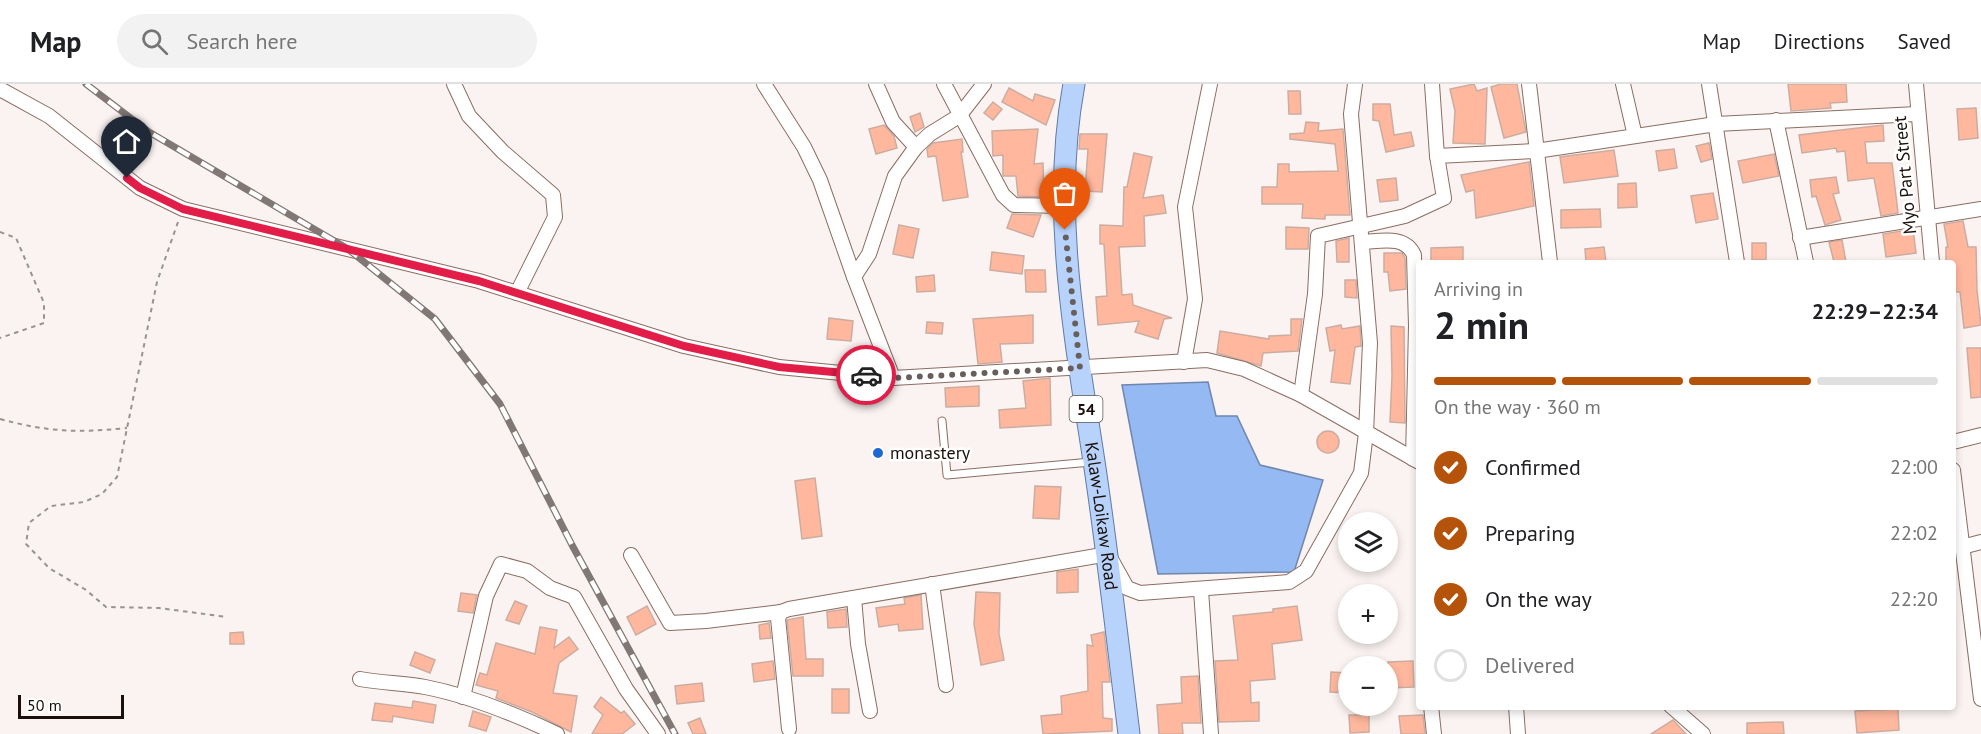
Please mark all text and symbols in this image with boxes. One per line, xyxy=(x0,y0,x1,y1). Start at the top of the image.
search box xyxy=(117,14,537,68)
text: Map xyxy=(30,23,81,60)
icon: search xyxy=(138,25,171,58)
text: Search here xyxy=(186,27,297,55)
text: Map xyxy=(1702,28,1741,55)
text: Directions xyxy=(1774,28,1865,55)
text: Saved xyxy=(1898,28,1951,55)
street label: Myo Part Street xyxy=(1888,115,1921,235)
pin xyxy=(101,116,152,178)
icon: home xyxy=(110,125,143,158)
pin xyxy=(1039,168,1090,230)
icon: bag xyxy=(1048,177,1081,210)
text: Arriving in xyxy=(1434,276,1523,302)
text: 22:29–22:34 xyxy=(1812,297,1938,325)
text: 2 min xyxy=(1434,299,1529,350)
courier xyxy=(836,345,896,405)
icon: car xyxy=(850,359,883,392)
text: On the way · 360 m xyxy=(1434,394,1601,420)
road number: 54 xyxy=(1070,396,1102,422)
street label: Kalaw-Loikaw Road xyxy=(1080,440,1123,591)
place label: monastery xyxy=(890,441,971,464)
marker: monastery xyxy=(871,446,885,460)
icon: check xyxy=(1434,451,1467,484)
text: Confirmed xyxy=(1485,453,1581,481)
text: 22:00 xyxy=(1890,454,1938,480)
map controls xyxy=(1338,512,1398,716)
button: layers xyxy=(1338,512,1398,572)
icon: check xyxy=(1434,517,1467,550)
text: Preparing xyxy=(1485,519,1575,547)
text: 22:02 xyxy=(1890,520,1938,546)
icon: check xyxy=(1434,583,1467,616)
button: + xyxy=(1338,584,1398,644)
text: On the way xyxy=(1485,585,1592,613)
text: 22:20 xyxy=(1890,586,1938,612)
text: Delivered xyxy=(1485,651,1575,679)
button: − xyxy=(1338,656,1398,716)
scale bar xyxy=(18,692,124,720)
text: 50 m xyxy=(27,695,62,715)

